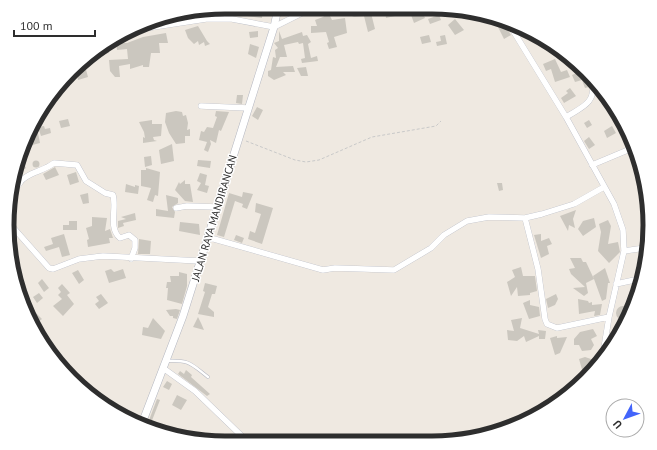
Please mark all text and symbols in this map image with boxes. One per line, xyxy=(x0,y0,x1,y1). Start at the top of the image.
scale bar xyxy=(14,12,95,38)
text: 100 m xyxy=(20,18,53,33)
street label: JALAN RAYA MANDIRANCAN xyxy=(188,153,240,284)
north arrow xyxy=(605,398,645,438)
text: U xyxy=(610,417,625,432)

